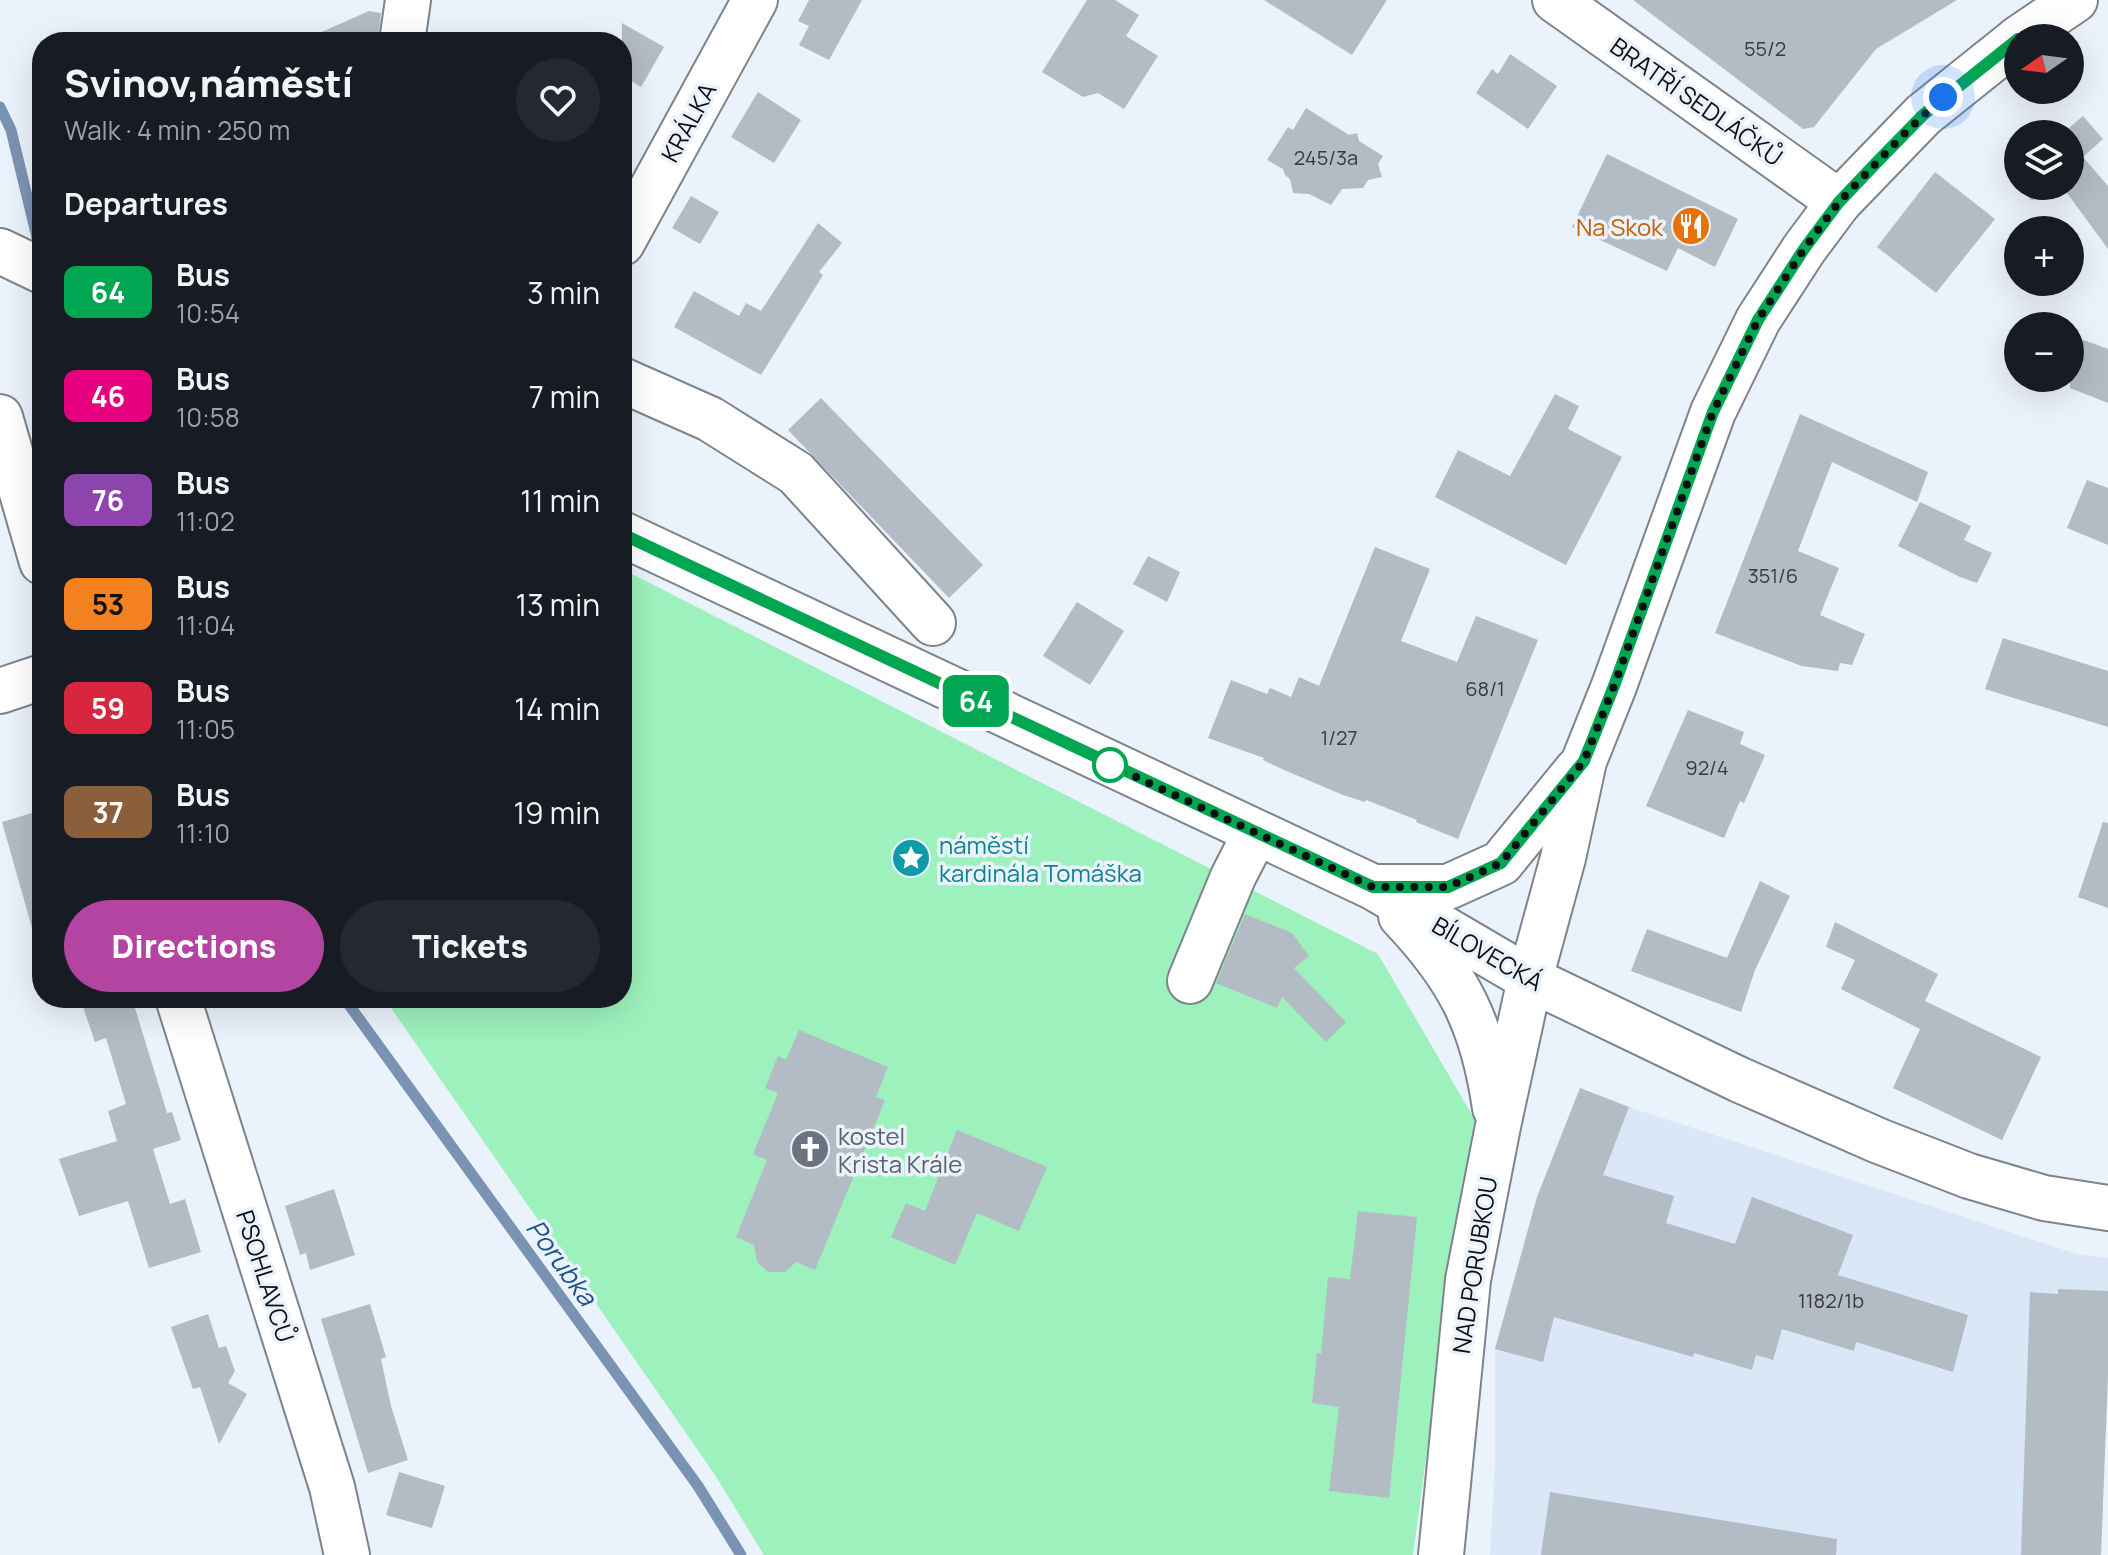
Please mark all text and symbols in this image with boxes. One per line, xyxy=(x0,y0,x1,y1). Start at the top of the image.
north arrow xyxy=(2004,24,2084,104)
map controls xyxy=(2004,24,2084,392)
street label: BRATŘÍ SEDLÁČKŮ xyxy=(1604,29,1790,173)
house number: 55/2 xyxy=(1744,35,1786,62)
text: Svinov,náměstí xyxy=(64,56,353,108)
button: heart xyxy=(516,58,600,142)
street label: KRÁLKA xyxy=(653,76,723,168)
your location xyxy=(1923,77,1963,117)
text: Walk · 4 min · 250 m xyxy=(64,112,290,148)
button: layers xyxy=(2004,120,2084,200)
house number: 245/3a xyxy=(1294,144,1358,171)
text: Departures xyxy=(64,183,228,224)
restaurant icon: Na Skok xyxy=(1670,205,1712,247)
place label: Na Skok xyxy=(1576,210,1664,243)
button: + xyxy=(2004,216,2084,296)
text: Bus xyxy=(176,254,230,295)
text: 3 min xyxy=(527,272,600,313)
text: 64 xyxy=(91,273,125,311)
text: 10:54 xyxy=(176,295,240,331)
button: − xyxy=(2004,312,2084,392)
text: Bus xyxy=(176,358,230,399)
text: 7 min xyxy=(529,376,600,417)
text: 46 xyxy=(91,377,125,415)
text: 10:58 xyxy=(176,399,240,435)
text: Bus xyxy=(176,462,230,503)
text: 11 min xyxy=(520,480,600,521)
text: 76 xyxy=(92,481,124,519)
text: 11:02 xyxy=(176,503,235,539)
house number: 351/6 xyxy=(1748,562,1798,589)
text: Bus xyxy=(176,566,230,607)
text: 13 min xyxy=(515,584,600,625)
text: 53 xyxy=(92,585,124,623)
text: 11:04 xyxy=(176,607,235,643)
text: Bus xyxy=(176,670,230,711)
line badge: 64 xyxy=(940,675,1012,727)
house number: 68/1 xyxy=(1465,675,1505,702)
text: 64 xyxy=(959,682,993,720)
text: 14 min xyxy=(514,688,600,729)
text: 59 xyxy=(91,689,125,727)
text: 11:05 xyxy=(176,711,235,747)
house number: 1/27 xyxy=(1321,724,1358,751)
unlabelled marker xyxy=(1093,748,1127,782)
house number: 92/4 xyxy=(1685,754,1729,781)
text: Bus xyxy=(176,774,230,815)
text: 19 min xyxy=(513,792,600,833)
text: 37 xyxy=(92,793,124,831)
text: 11:10 xyxy=(176,815,230,851)
place label: náměstí kardinála Tomáška xyxy=(939,828,1142,889)
place icon: náměstí kardinála Tomáška xyxy=(890,837,932,879)
button: Directions xyxy=(64,900,324,992)
button: Tickets xyxy=(340,900,600,992)
street label: BÍLOVECKÁ xyxy=(1427,908,1549,998)
place label: kostel Krista Krále xyxy=(838,1119,962,1180)
church icon: kostel Krista Krále xyxy=(789,1128,831,1170)
street label: NAD PORUBKOU xyxy=(1444,1174,1504,1356)
street label: PSOHLAVCŮ xyxy=(229,1206,303,1346)
water label: Porubka xyxy=(518,1212,606,1314)
house number: 1182/1b xyxy=(1798,1287,1864,1314)

